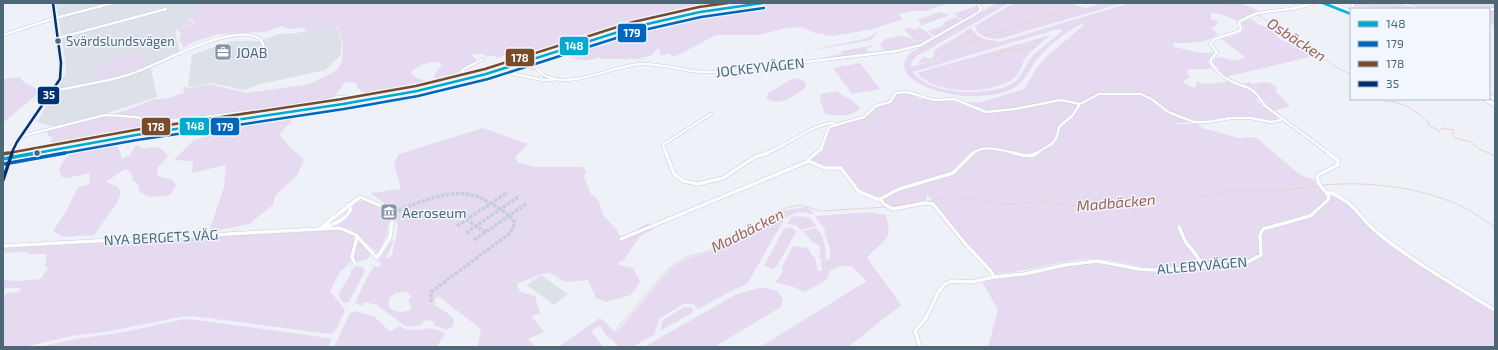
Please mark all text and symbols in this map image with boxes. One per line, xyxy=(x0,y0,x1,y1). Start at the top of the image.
legend xyxy=(1350,8,1490,100)
water label: Osbäcken xyxy=(1264,13,1330,65)
text: 148 xyxy=(1386,16,1405,30)
line badge: 179 xyxy=(617,23,647,43)
text: 179 xyxy=(623,26,641,39)
place label: Svärdslundsvägen xyxy=(66,33,175,49)
marker: Svärdslundsvägen xyxy=(53,36,63,46)
line badge: 148 xyxy=(559,36,589,56)
text: 179 xyxy=(1386,36,1404,50)
text: 148 xyxy=(565,39,583,52)
office icon: JOAB xyxy=(213,42,233,62)
place label: JOAB xyxy=(236,44,267,61)
line badge: 178 xyxy=(505,48,535,67)
text: 178 xyxy=(511,51,529,64)
street label: JOCKEYVÄGEN xyxy=(715,54,805,80)
text: 178 xyxy=(1386,56,1404,70)
text: 35 xyxy=(1386,76,1399,90)
line badge: 35 xyxy=(37,86,60,105)
text: 35 xyxy=(43,88,55,101)
line badge: 178 xyxy=(141,117,171,136)
line badge: 148 xyxy=(179,117,210,136)
line badge: 179 xyxy=(210,117,240,136)
text: 148 xyxy=(186,119,204,132)
text: 178 xyxy=(147,120,165,133)
text: 179 xyxy=(216,120,234,133)
unlabelled marker xyxy=(32,148,42,158)
water label: Madbäcken xyxy=(1076,190,1156,214)
museum icon: Aeroseum xyxy=(379,202,399,222)
place label: Aeroseum xyxy=(402,204,466,221)
water label: Madbäcken xyxy=(708,204,786,256)
street label: NYA BERGETS VÄG xyxy=(103,226,219,248)
street label: ALLEBYVÄGEN xyxy=(1156,253,1248,277)

